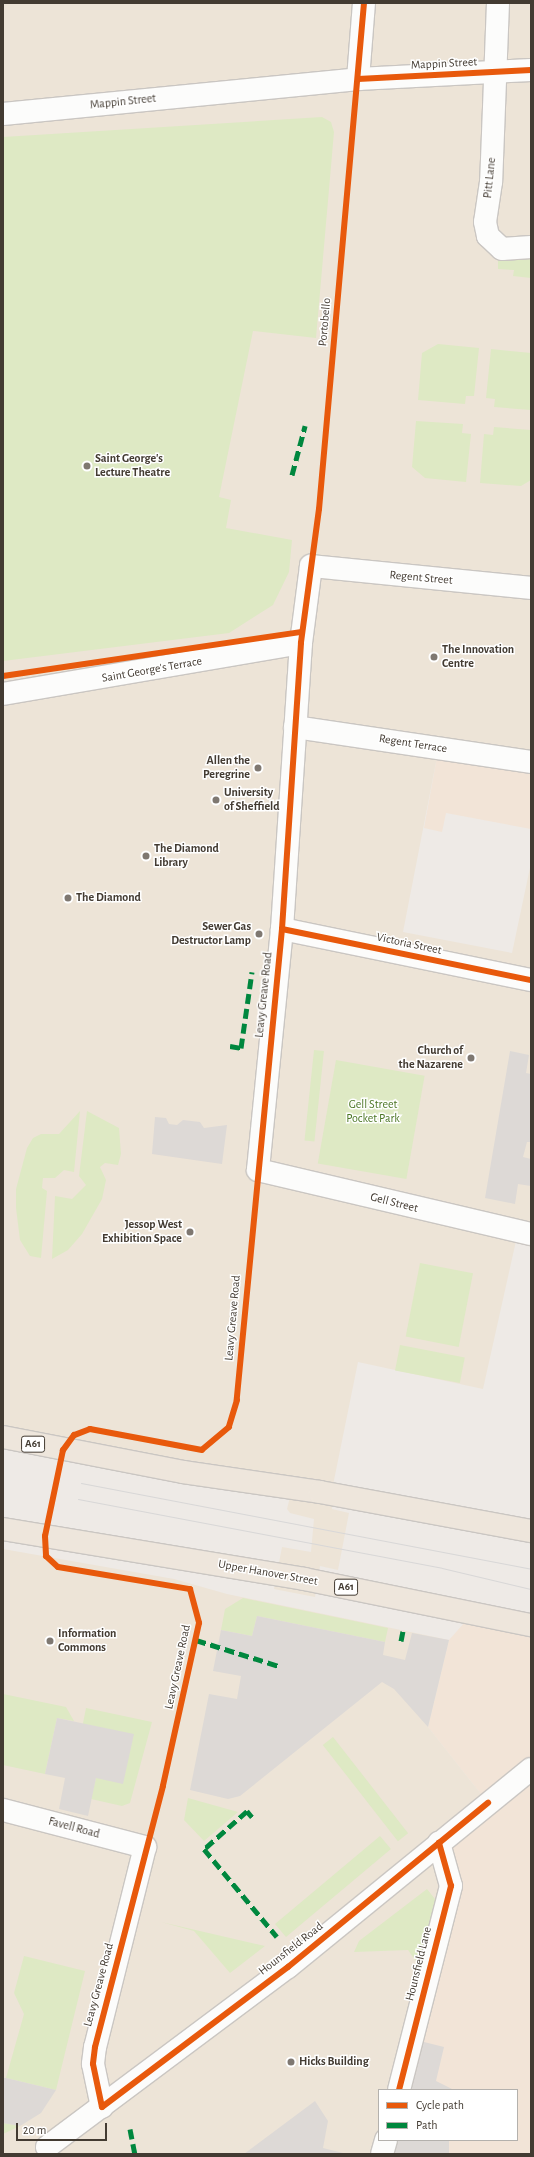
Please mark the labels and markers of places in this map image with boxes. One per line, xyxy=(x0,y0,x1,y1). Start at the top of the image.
place label: Saint George's Lecture Theatre xyxy=(95,452,170,480)
marker: Saint George's Lecture Theatre xyxy=(82,461,92,471)
place label: The Innovation Centre xyxy=(442,643,514,671)
marker: The Innovation Centre xyxy=(429,652,439,662)
place label: Allen the Peregrine xyxy=(203,754,250,782)
marker: Allen the Peregrine xyxy=(253,763,263,773)
place label: University of Sheffield xyxy=(224,786,280,814)
marker: University of Sheffield xyxy=(211,795,221,805)
place label: The Diamond Library xyxy=(154,842,219,870)
marker: The Diamond Library xyxy=(141,851,151,861)
place label: The Diamond xyxy=(76,891,141,905)
marker: The Diamond xyxy=(63,893,73,903)
place label: Sewer Gas Destructor Lamp xyxy=(171,920,251,948)
marker: Sewer Gas Destructor Lamp xyxy=(254,929,264,939)
place label: Church of the Nazarene xyxy=(399,1044,463,1072)
marker: Church of the Nazarene xyxy=(466,1053,476,1063)
place label: Jessop West Exhibition Space xyxy=(102,1218,182,1246)
marker: Jessop West Exhibition Space xyxy=(185,1227,195,1237)
place label: Information Commons xyxy=(58,1627,116,1655)
marker: Information Commons xyxy=(45,1636,55,1646)
place label: Hicks Building xyxy=(299,2055,369,2069)
marker: Hicks Building xyxy=(286,2057,296,2067)

